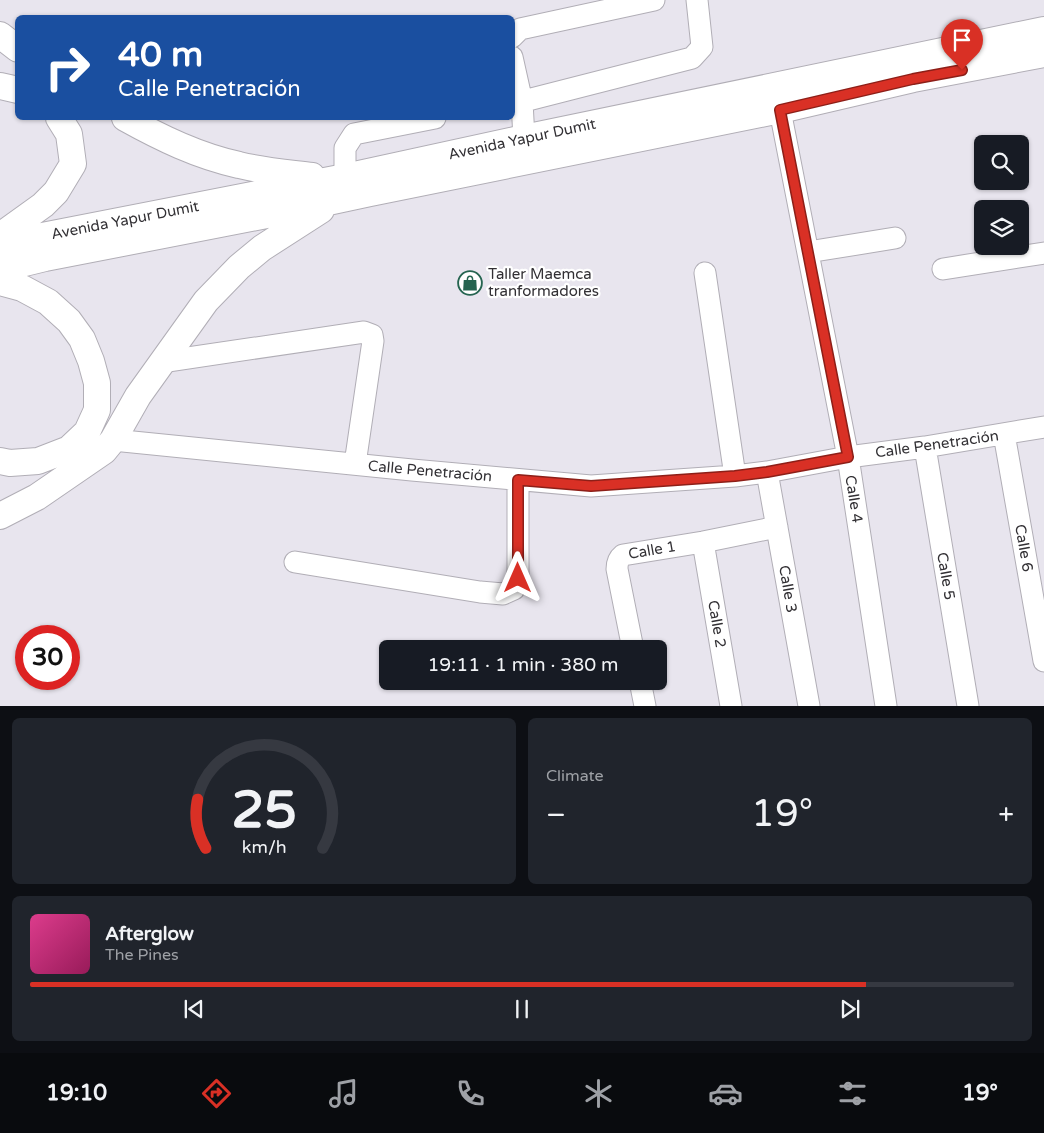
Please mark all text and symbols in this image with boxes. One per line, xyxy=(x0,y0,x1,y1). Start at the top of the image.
pin xyxy=(941,19,983,70)
icon: arrive xyxy=(948,26,976,54)
text: 40 m xyxy=(118,34,203,76)
icon: right xyxy=(35,35,100,100)
text: Calle Penetración xyxy=(118,76,301,102)
street label: Avenida Yapur Dumit xyxy=(447,115,598,163)
map controls xyxy=(974,135,1029,255)
button: search xyxy=(974,135,1029,190)
street label: Avenida Yapur Dumit xyxy=(50,197,201,243)
button: layers xyxy=(974,200,1029,255)
place label: Taller Maemca tranformadores xyxy=(488,265,599,300)
shop icon: Taller Maemca tranformadores xyxy=(457,270,483,296)
street label: Calle Penetración xyxy=(874,426,1000,462)
street label: Calle Penetración xyxy=(367,457,493,485)
street label: Calle 4 xyxy=(841,474,867,524)
street label: Calle 6 xyxy=(1011,523,1037,573)
street label: Calle 1 xyxy=(627,537,677,563)
position arrow xyxy=(491,551,543,603)
street label: Calle 5 xyxy=(933,551,959,601)
street label: Calle 3 xyxy=(775,564,801,614)
street label: Calle 2 xyxy=(704,599,730,649)
speed limit sign: 30 xyxy=(15,625,80,690)
text: 19:11 · 1 min · 380 m xyxy=(427,654,619,676)
text: Climate xyxy=(546,766,604,786)
text: 25 xyxy=(231,779,297,842)
text: 19° xyxy=(751,791,813,837)
text: − xyxy=(546,798,566,832)
text: + xyxy=(998,798,1014,832)
text: km/h xyxy=(242,837,286,858)
text: Afterglow xyxy=(105,923,194,945)
text: The Pines xyxy=(105,945,179,965)
icon: previous xyxy=(180,995,208,1023)
icon: pause xyxy=(508,995,536,1023)
icon: next xyxy=(836,995,864,1023)
icon: directions xyxy=(199,1076,234,1111)
icon: music xyxy=(326,1076,361,1111)
icon: phone xyxy=(453,1076,488,1111)
icon: climate xyxy=(581,1076,616,1111)
icon: car xyxy=(708,1076,743,1111)
icon: filters xyxy=(835,1076,870,1111)
text: 19:10 xyxy=(46,1080,107,1106)
text: 19° xyxy=(962,1080,998,1106)

